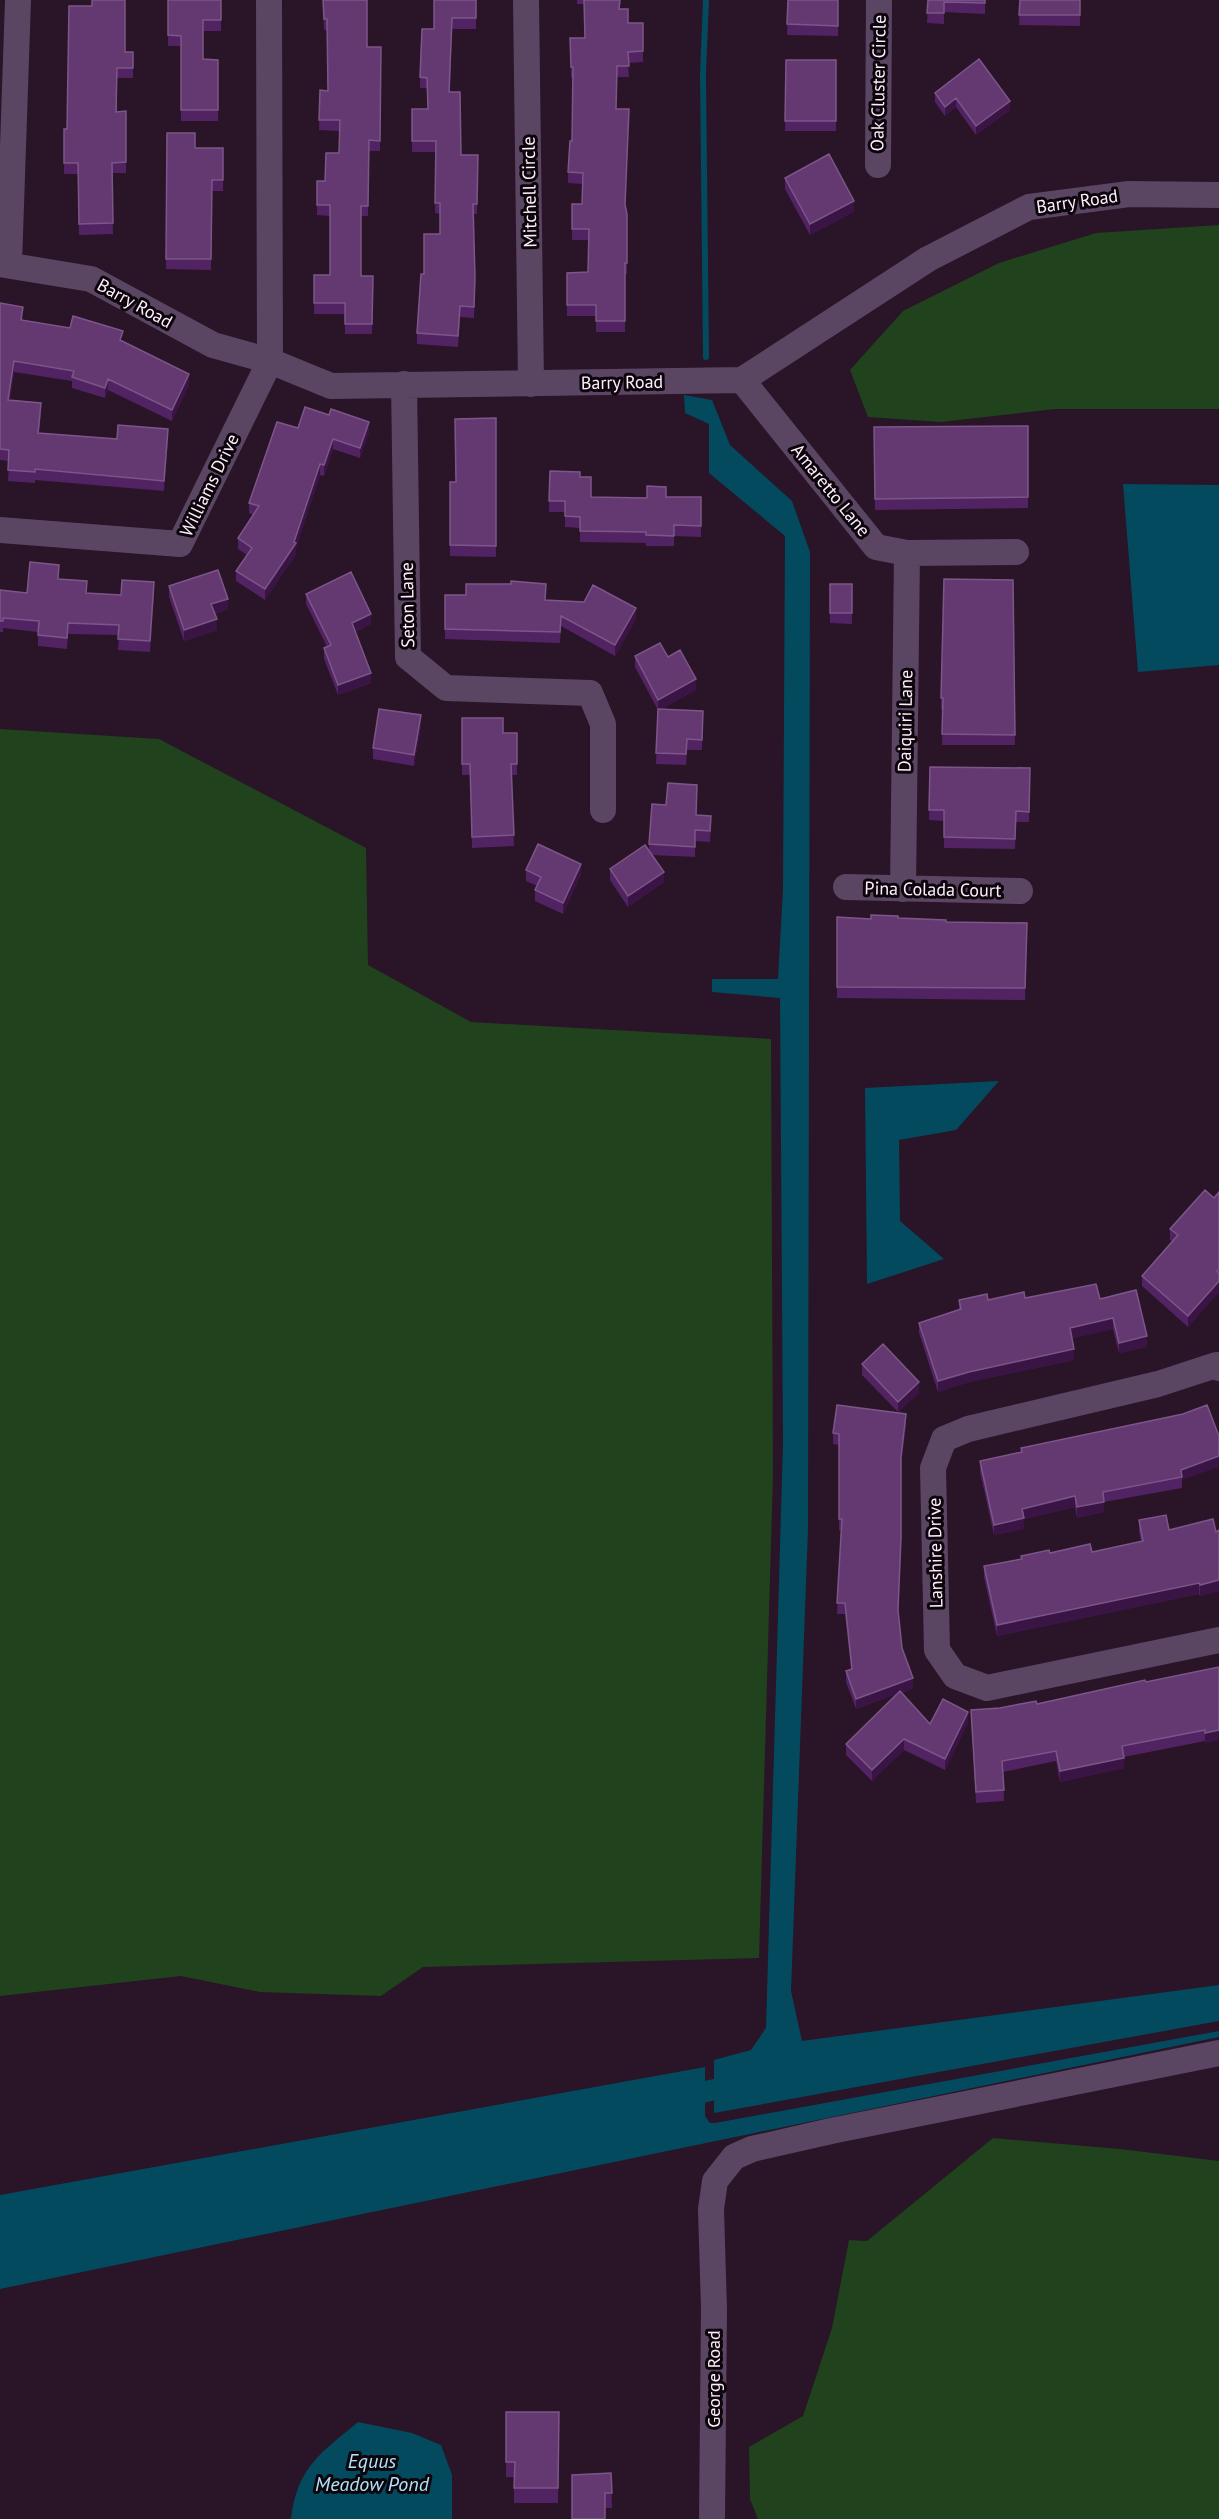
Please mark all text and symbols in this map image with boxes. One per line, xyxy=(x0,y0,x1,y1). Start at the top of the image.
street label: Oak Cluster Circle xyxy=(865,14,891,152)
street label: Mitchell Circle xyxy=(517,136,541,248)
street label: Barry Road xyxy=(1035,184,1119,218)
street label: Barry Road xyxy=(93,273,177,333)
street label: Barry Road xyxy=(581,370,663,394)
street label: Williams Drive xyxy=(174,430,244,540)
street label: Amaretto Lane xyxy=(787,439,875,541)
street label: Seton Lane xyxy=(395,562,419,648)
street label: Daiquiri Lane xyxy=(893,670,917,772)
street label: Pina Colada Court xyxy=(864,876,1002,902)
street label: Lanshire Drive xyxy=(923,1498,947,1608)
street label: George Road xyxy=(702,2330,725,2428)
water label: Equus Meadow Pond xyxy=(315,2448,430,2497)

